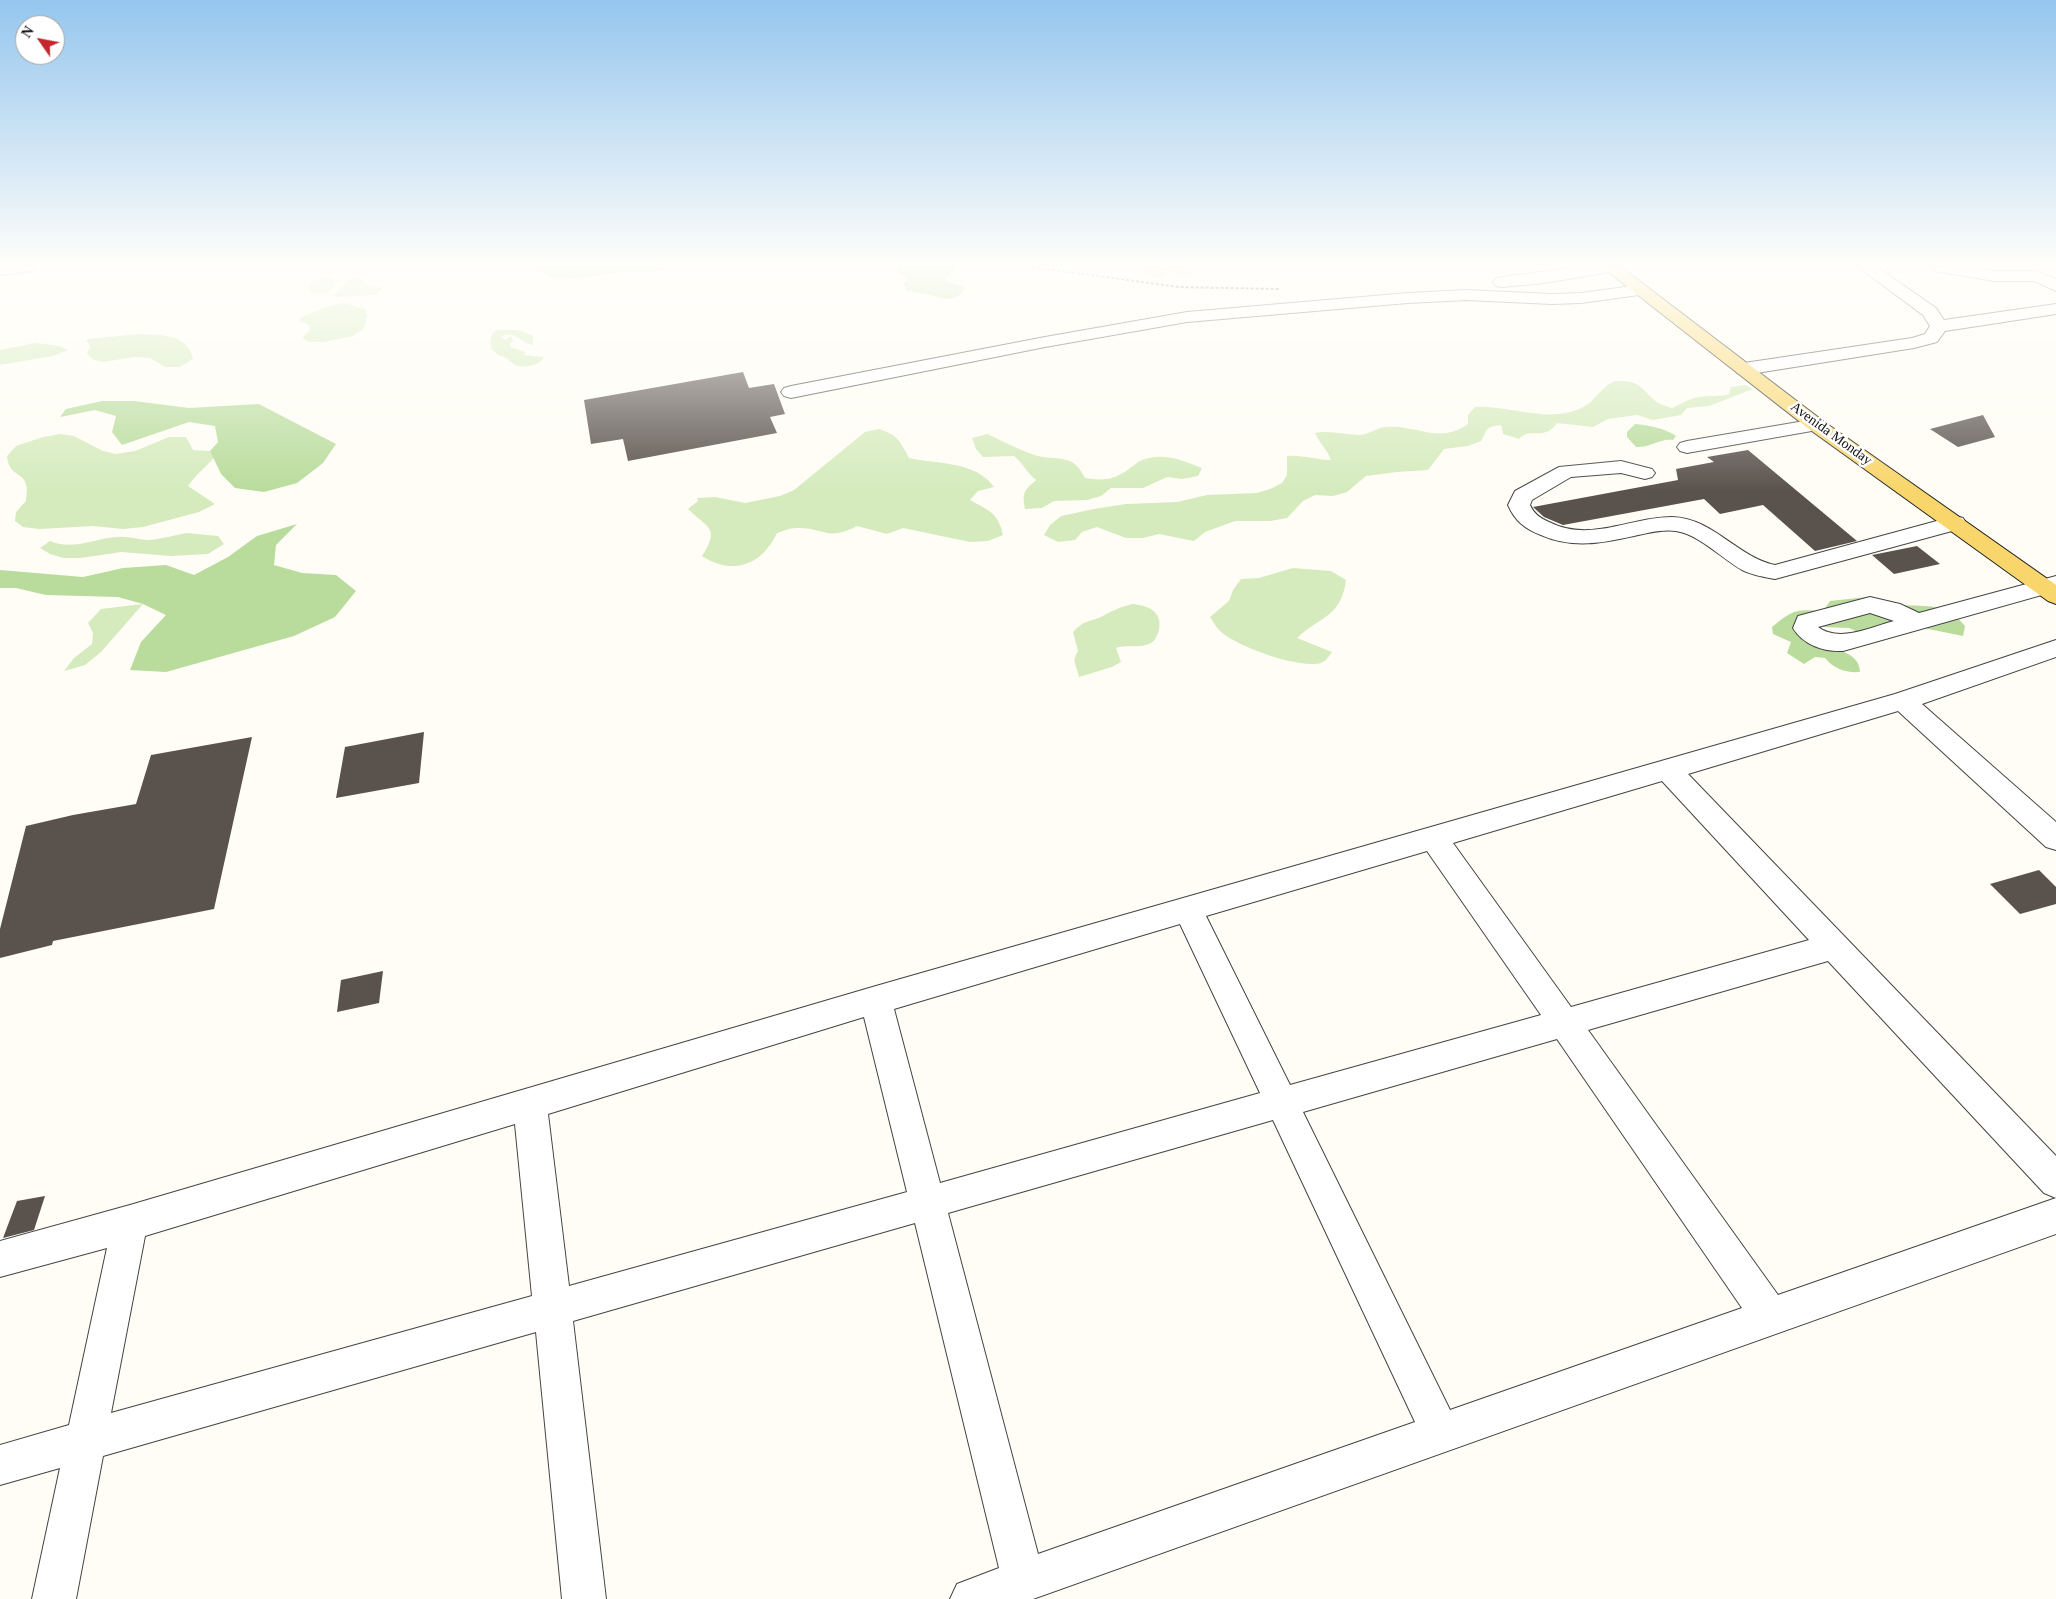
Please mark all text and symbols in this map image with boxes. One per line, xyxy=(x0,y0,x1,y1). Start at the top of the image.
north arrow xyxy=(15,15,65,65)
text: N xyxy=(19,24,37,40)
street label: Avenida Monday xyxy=(1787,399,1875,469)

